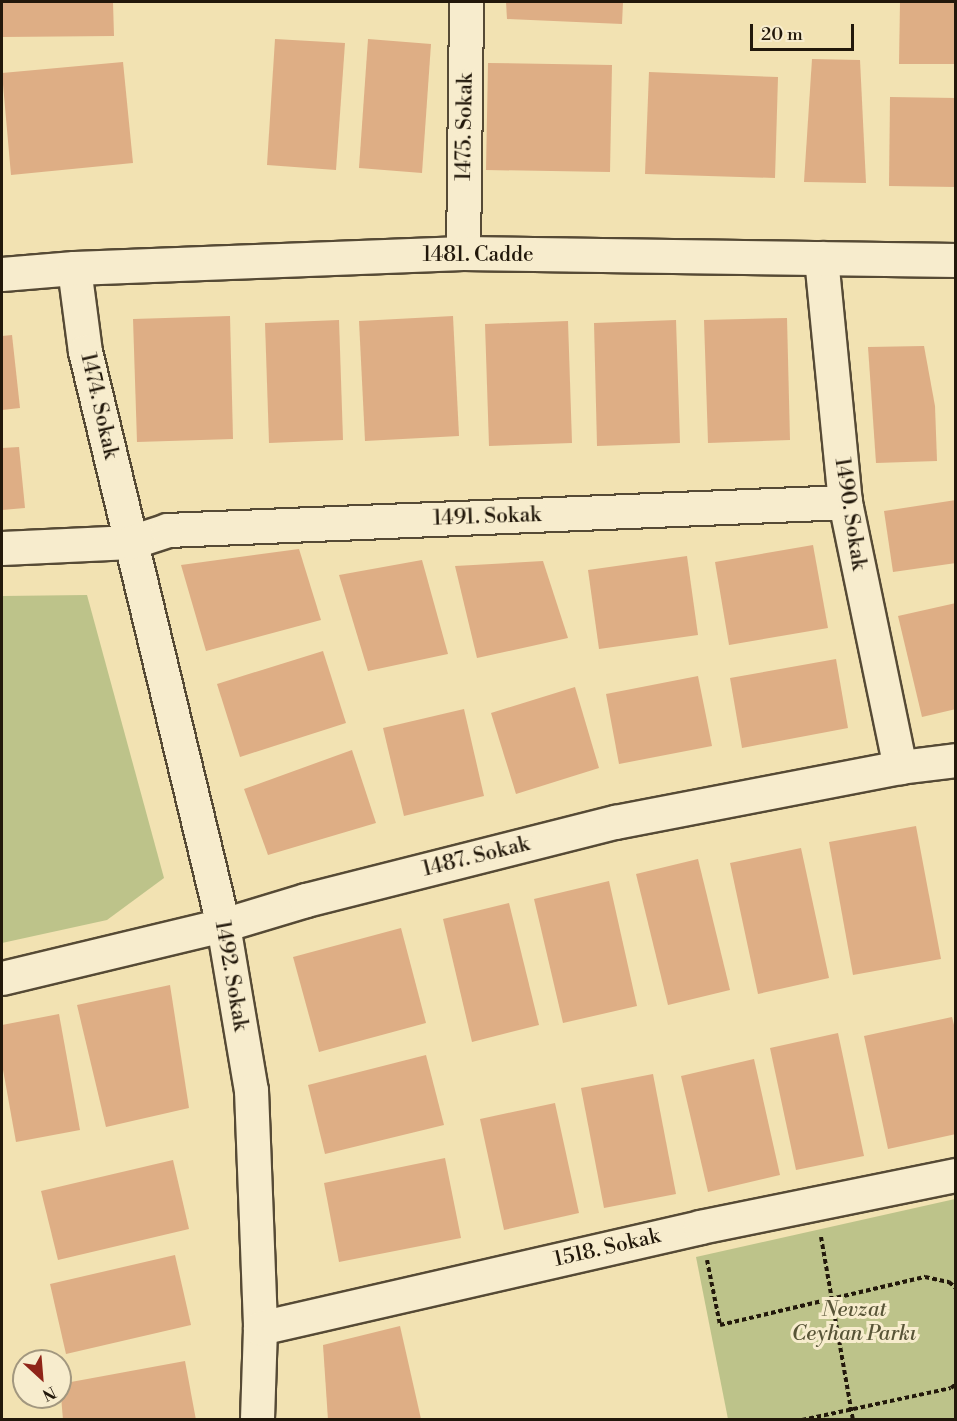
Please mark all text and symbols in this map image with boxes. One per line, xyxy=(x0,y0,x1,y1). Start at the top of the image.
scale bar xyxy=(753,12,856,50)
text: 20 m xyxy=(761,23,803,46)
street label: 1475. Sokak xyxy=(451,73,479,181)
street label: 1481. Cadde xyxy=(422,242,534,268)
street label: 1474. Sokak xyxy=(75,351,123,461)
street label: 1490. Sokak xyxy=(829,456,871,572)
street label: 1491. Sokak xyxy=(432,503,542,531)
street label: 1487. Sokak xyxy=(420,832,532,882)
street label: 1492. Sokak xyxy=(209,919,253,1033)
street label: 1518. Sokak xyxy=(551,1224,663,1272)
park label: Nevzat Ceyhan Parkı xyxy=(792,1297,916,1347)
north arrow xyxy=(12,1349,72,1409)
text: N xyxy=(39,1382,59,1405)

